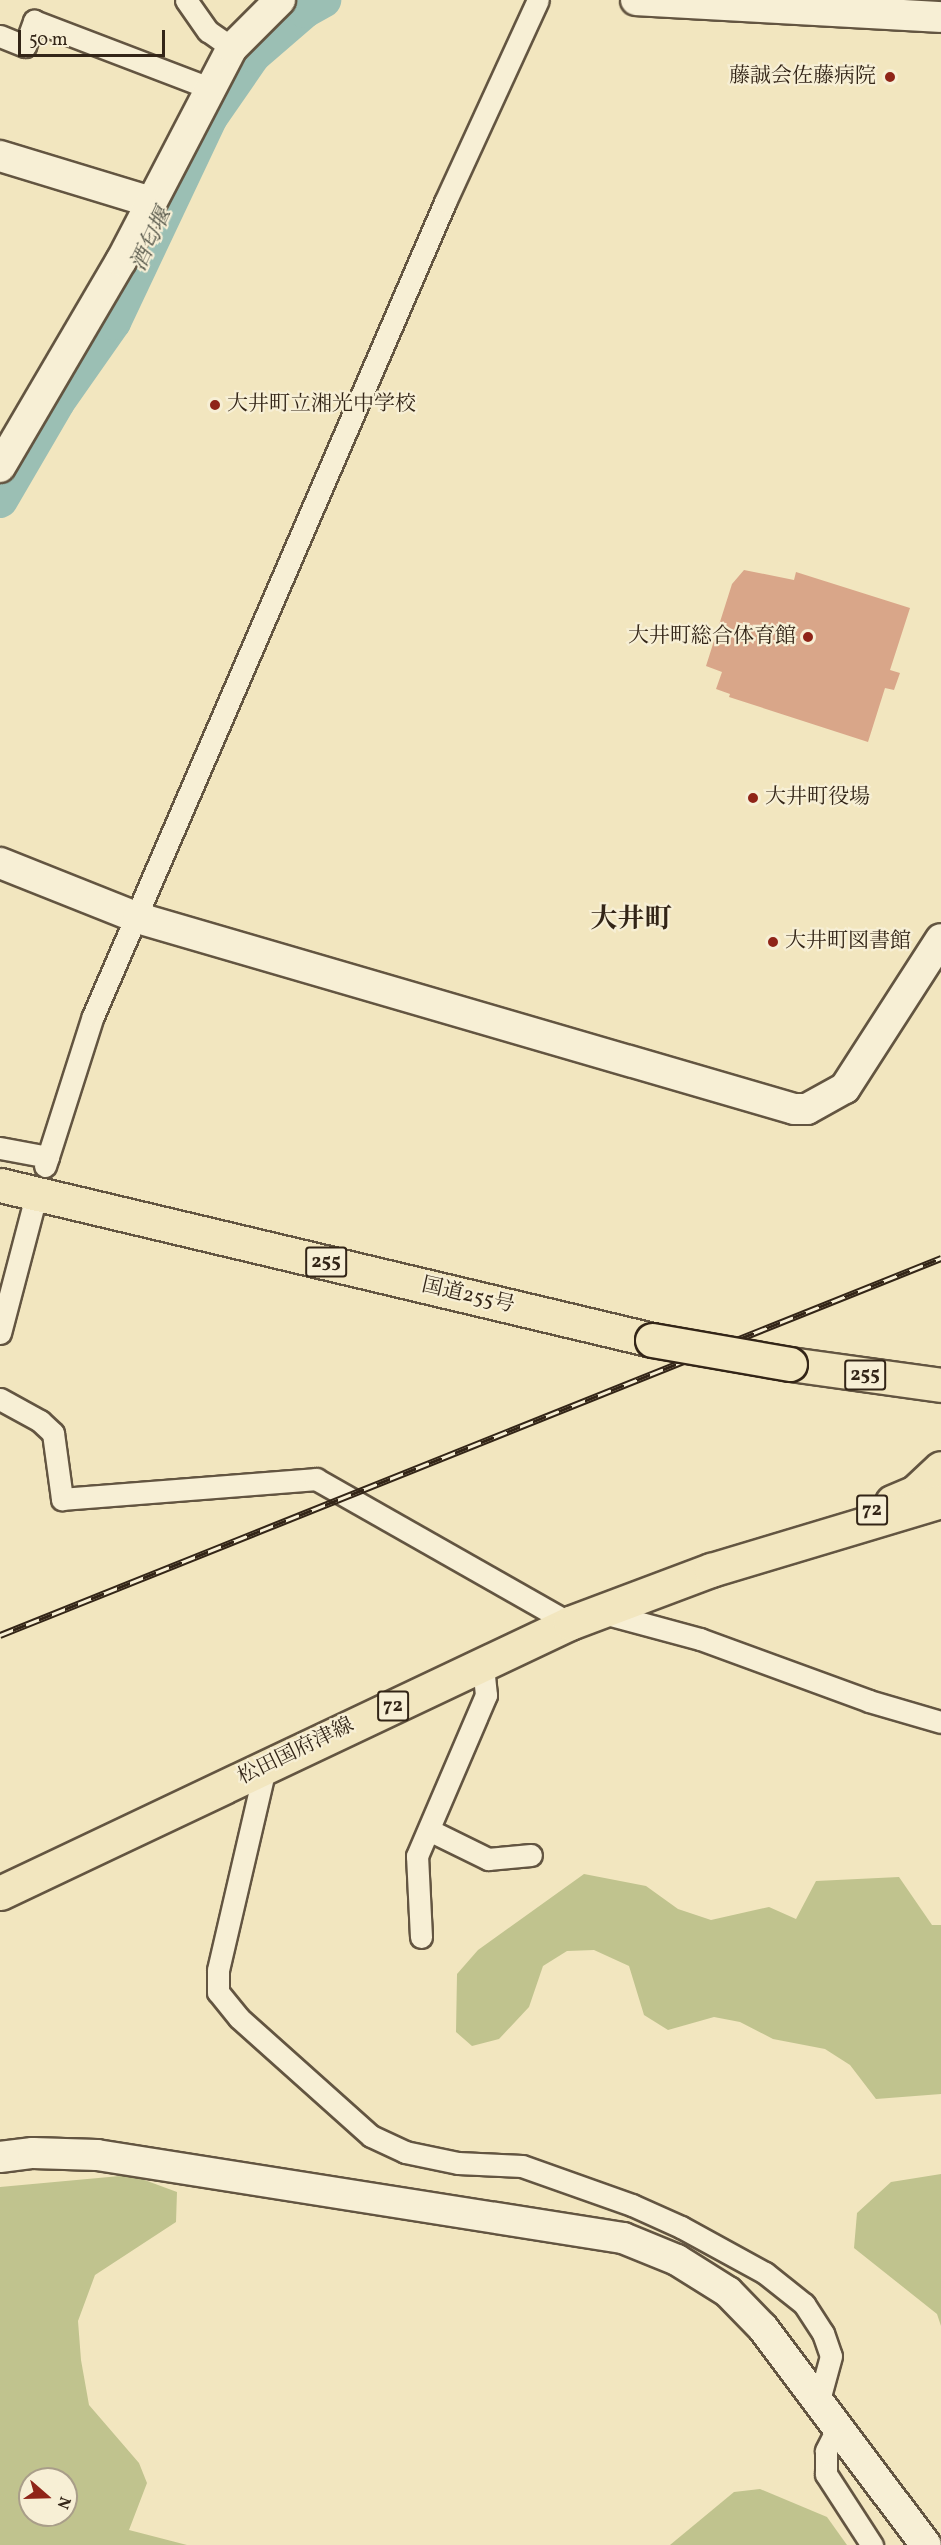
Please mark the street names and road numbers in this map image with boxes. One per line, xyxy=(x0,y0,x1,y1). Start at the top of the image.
road number: 255 xyxy=(305,1245,347,1279)
street label: 国道255号 xyxy=(419,1273,517,1319)
road number: 255 xyxy=(844,1358,886,1392)
road number: 72 xyxy=(856,1493,888,1527)
road number: 72 xyxy=(376,1689,410,1723)
street label: 松田国府津線 xyxy=(234,1713,358,1791)

